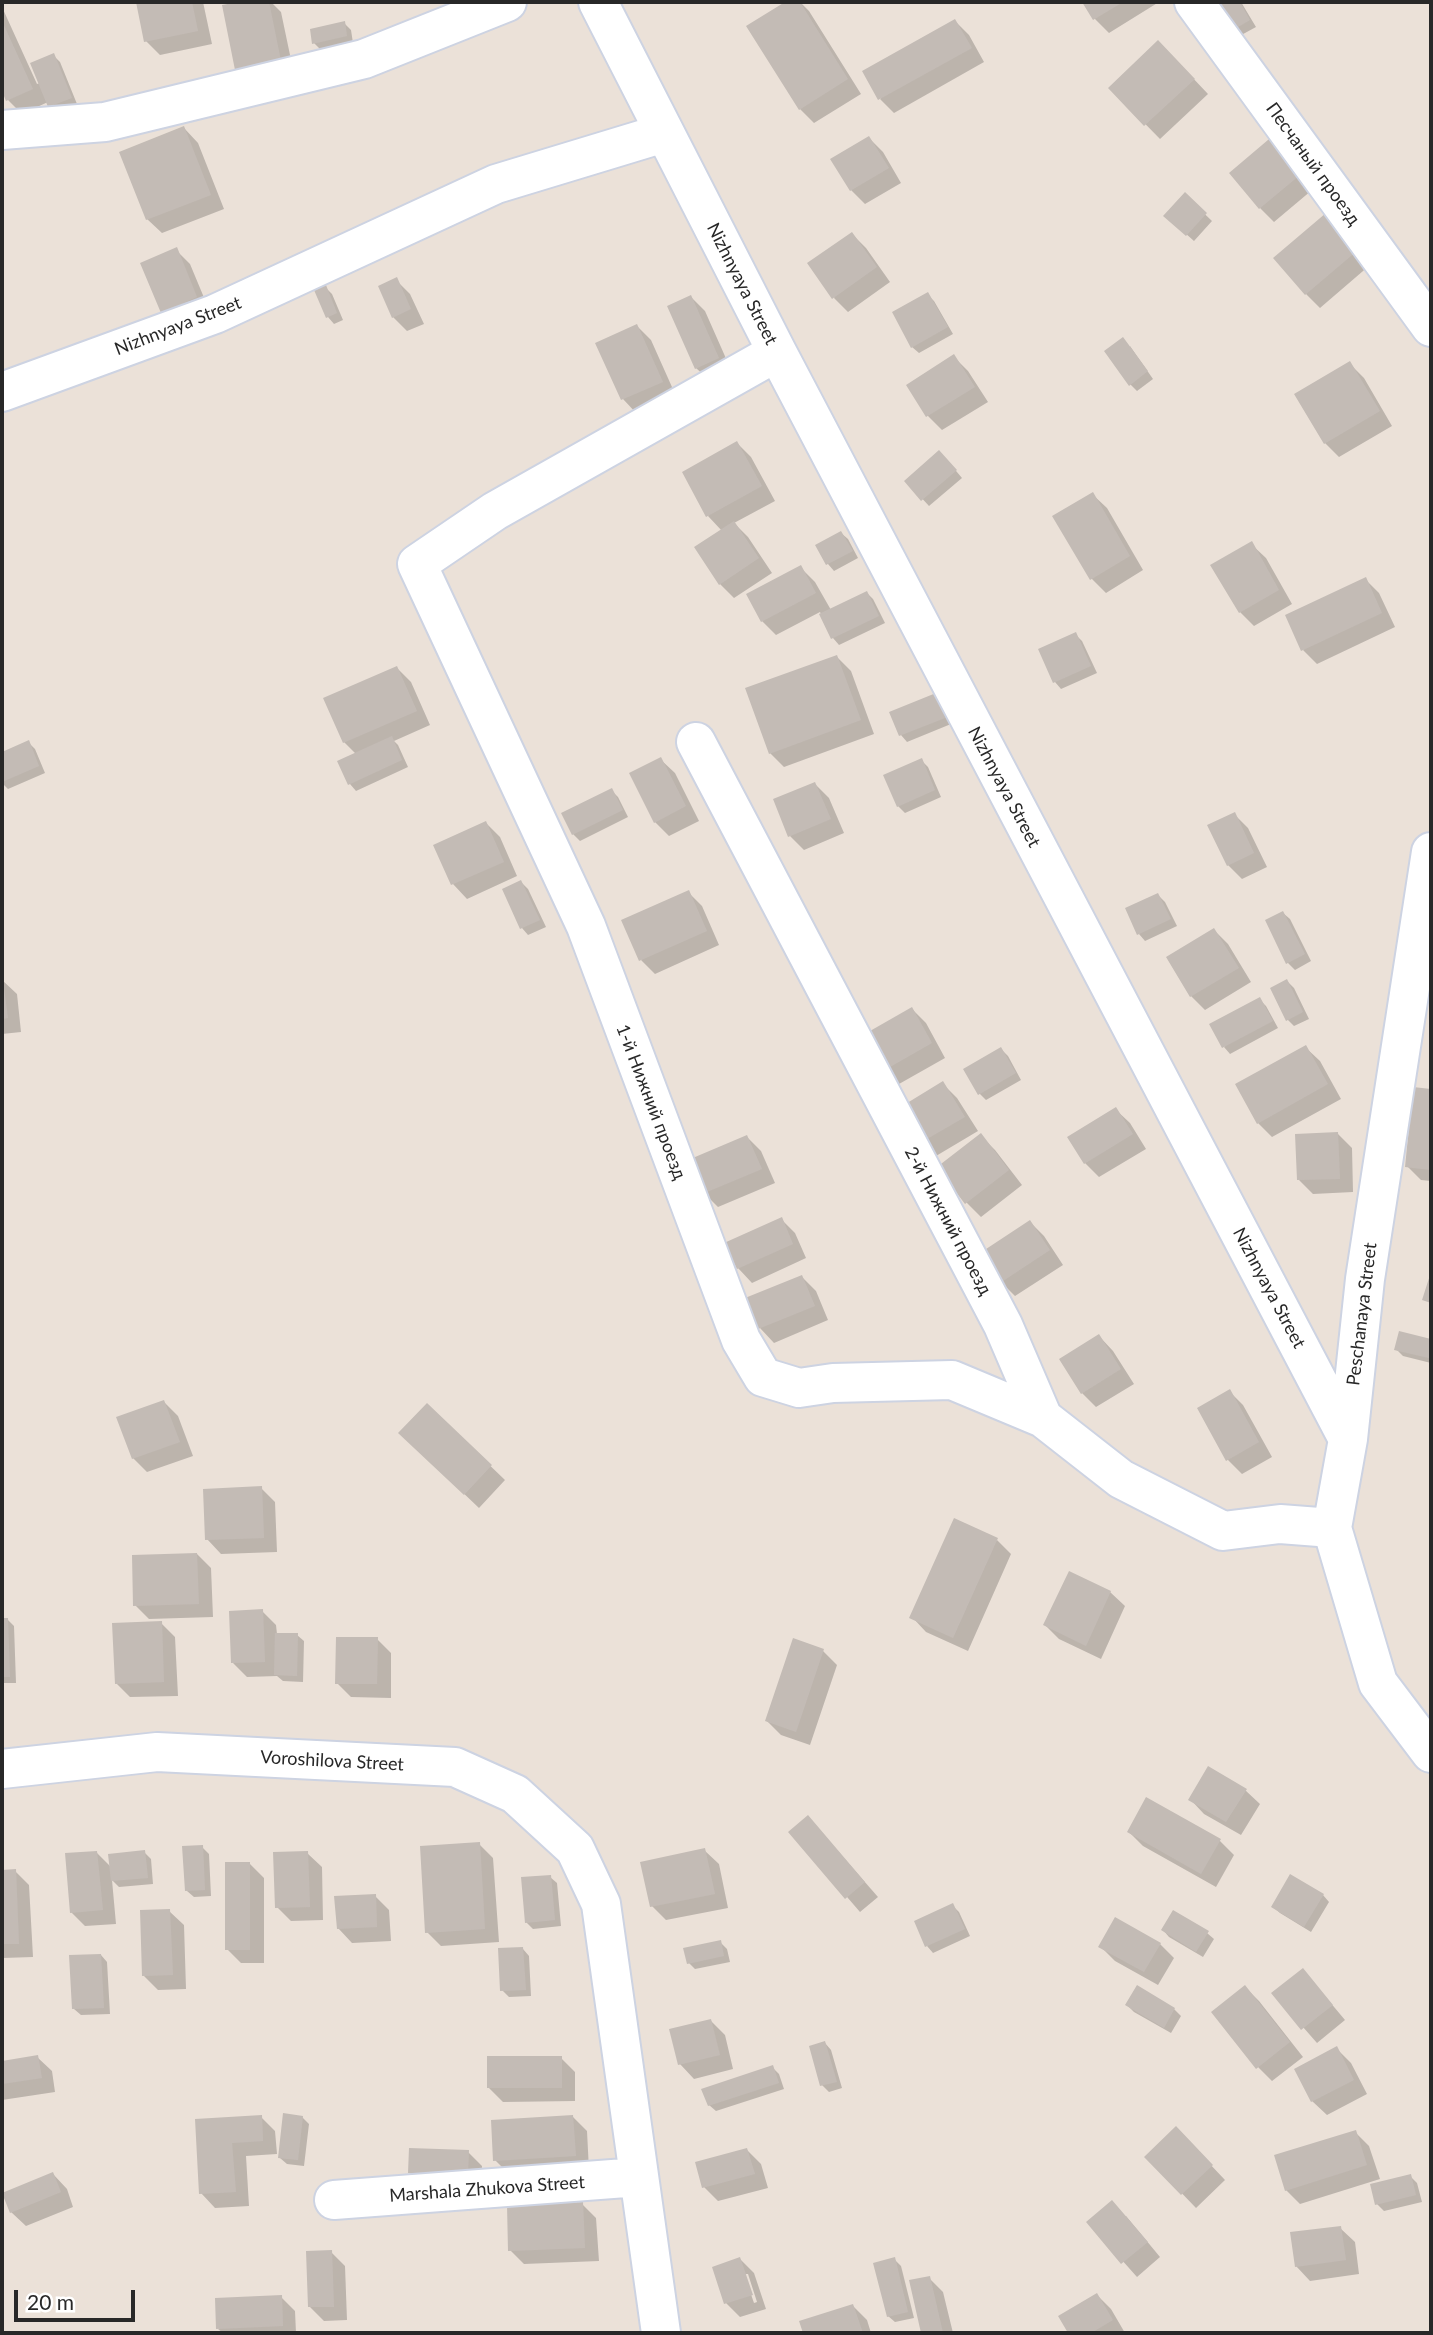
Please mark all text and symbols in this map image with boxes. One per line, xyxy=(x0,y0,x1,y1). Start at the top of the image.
street label: Песчаный проезд xyxy=(1261,98,1365,230)
street label: Nizhnyaya Street xyxy=(702,219,782,349)
street label: Nizhnyaya Street xyxy=(112,292,244,360)
street label: Nizhnyaya Street xyxy=(963,723,1045,851)
street label: 1-й Нижний проезд xyxy=(611,1021,691,1183)
street label: 2-й Нижний проезд xyxy=(900,1143,996,1299)
street label: Nizhnyaya Street xyxy=(1228,1224,1310,1352)
street label: Peschanaya Street xyxy=(1343,1241,1381,1387)
street label: Voroshilova Street xyxy=(260,1746,404,1776)
street label: Marshala Zhukova Street xyxy=(389,2171,585,2207)
scale bar xyxy=(18,2276,138,2320)
text: 20 m xyxy=(27,2289,74,2314)

